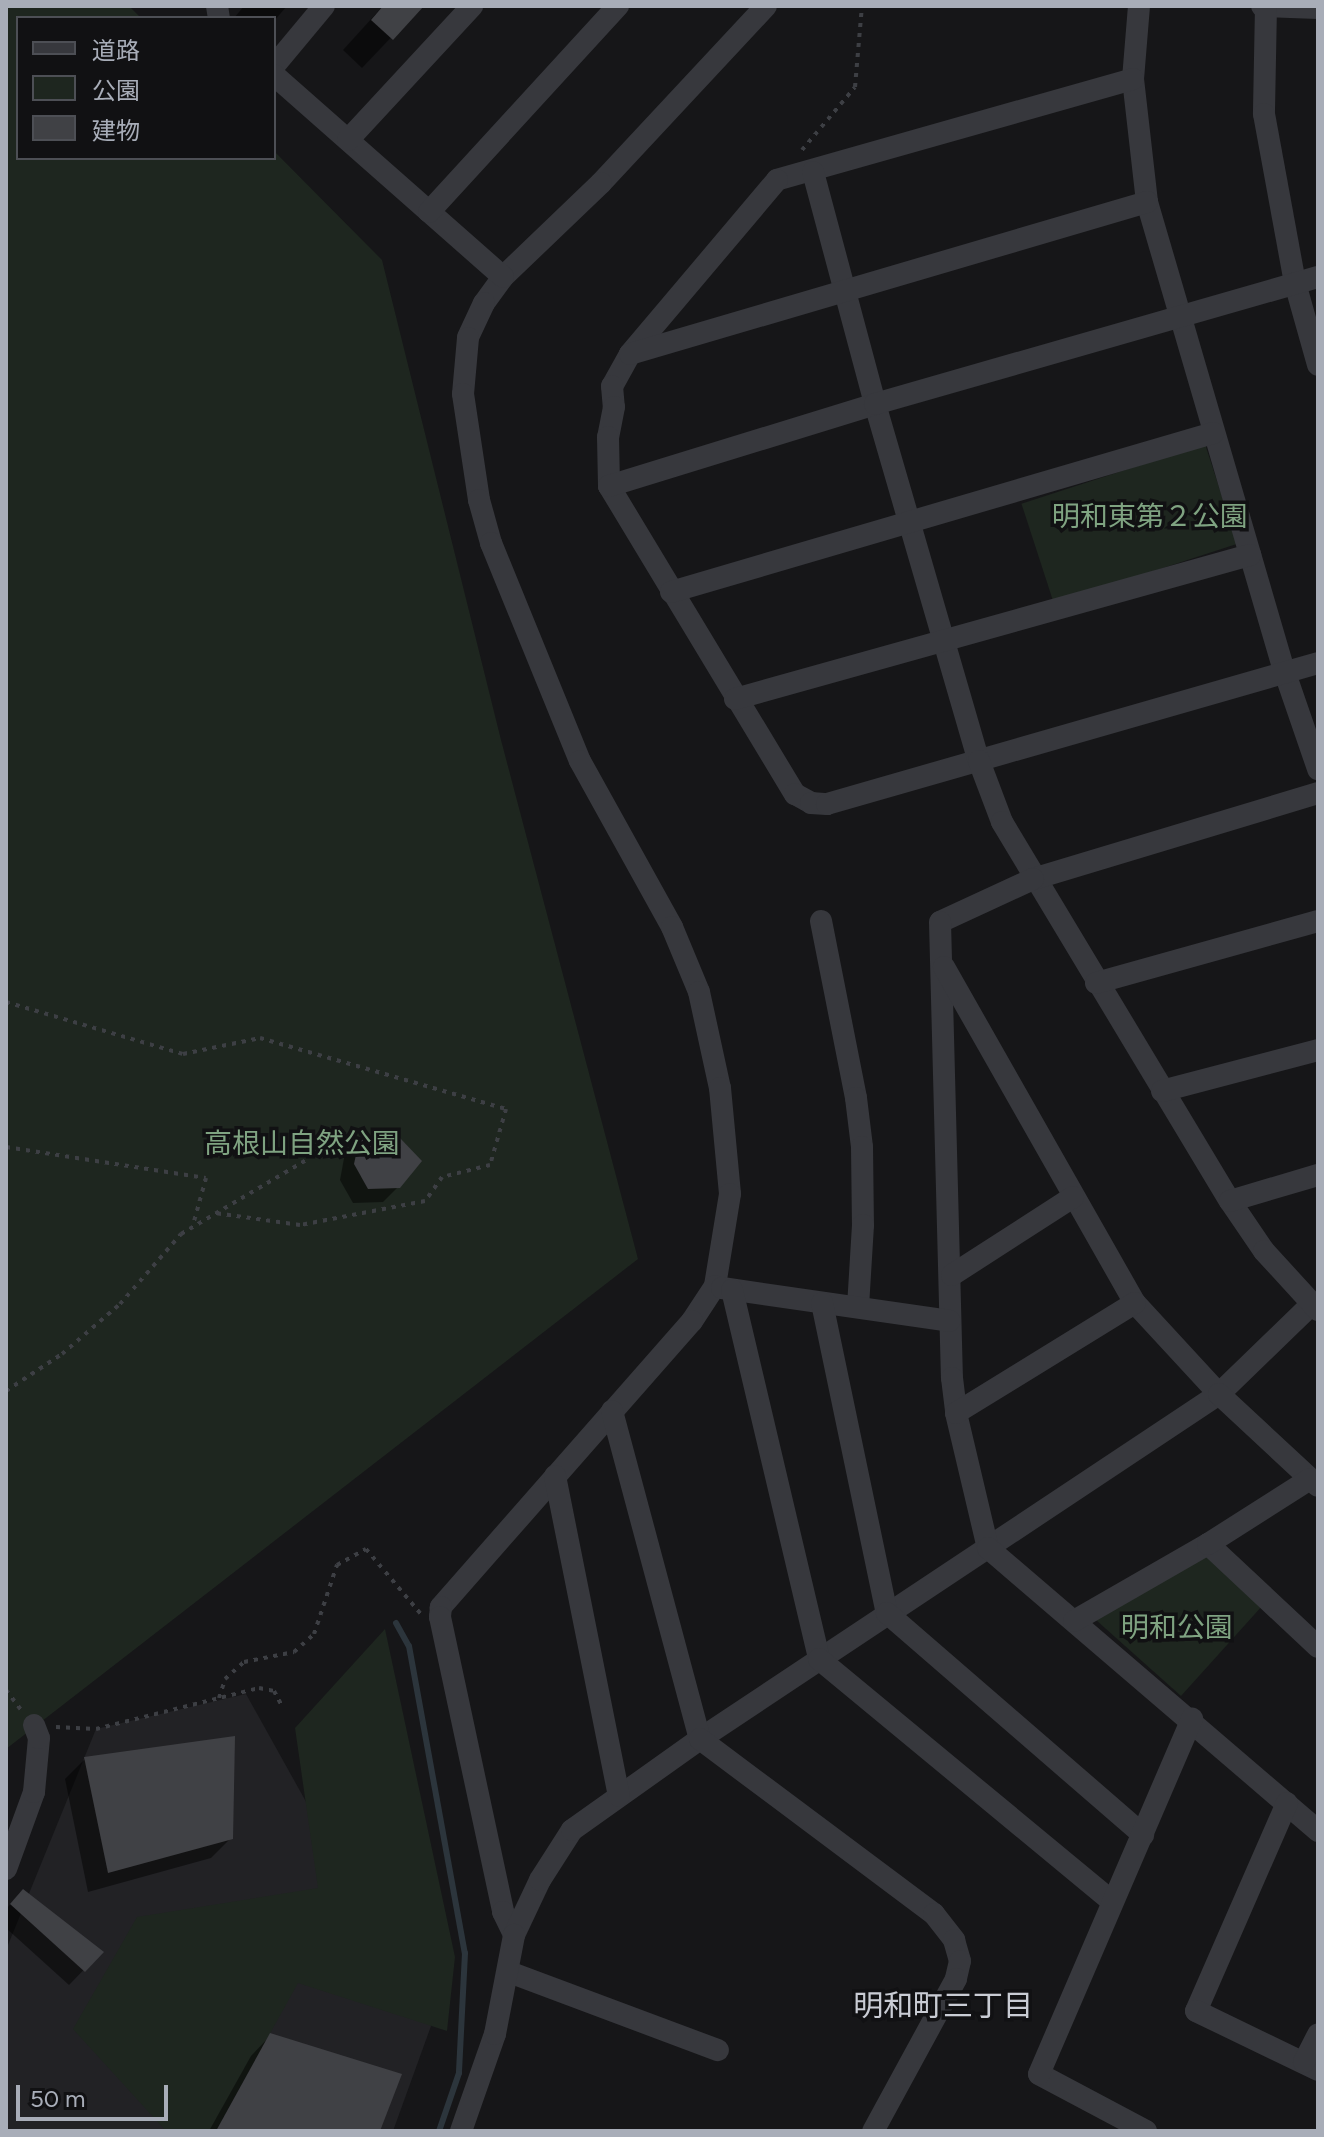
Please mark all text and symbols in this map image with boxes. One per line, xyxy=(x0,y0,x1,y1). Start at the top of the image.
legend xyxy=(16,16,276,160)
text: 道路 xyxy=(92,36,140,65)
text: 公園 xyxy=(92,76,140,105)
text: 建物 xyxy=(92,116,140,145)
park label: 明和東第２公園 xyxy=(1052,499,1248,533)
park label: 高根山自然公園 xyxy=(204,1126,400,1160)
park label: 明和公園 xyxy=(1121,1610,1233,1644)
district label: 明和町三丁目 xyxy=(853,1988,1033,2024)
scale bar xyxy=(20,2069,172,2119)
text: 50 m xyxy=(30,2084,86,2113)

